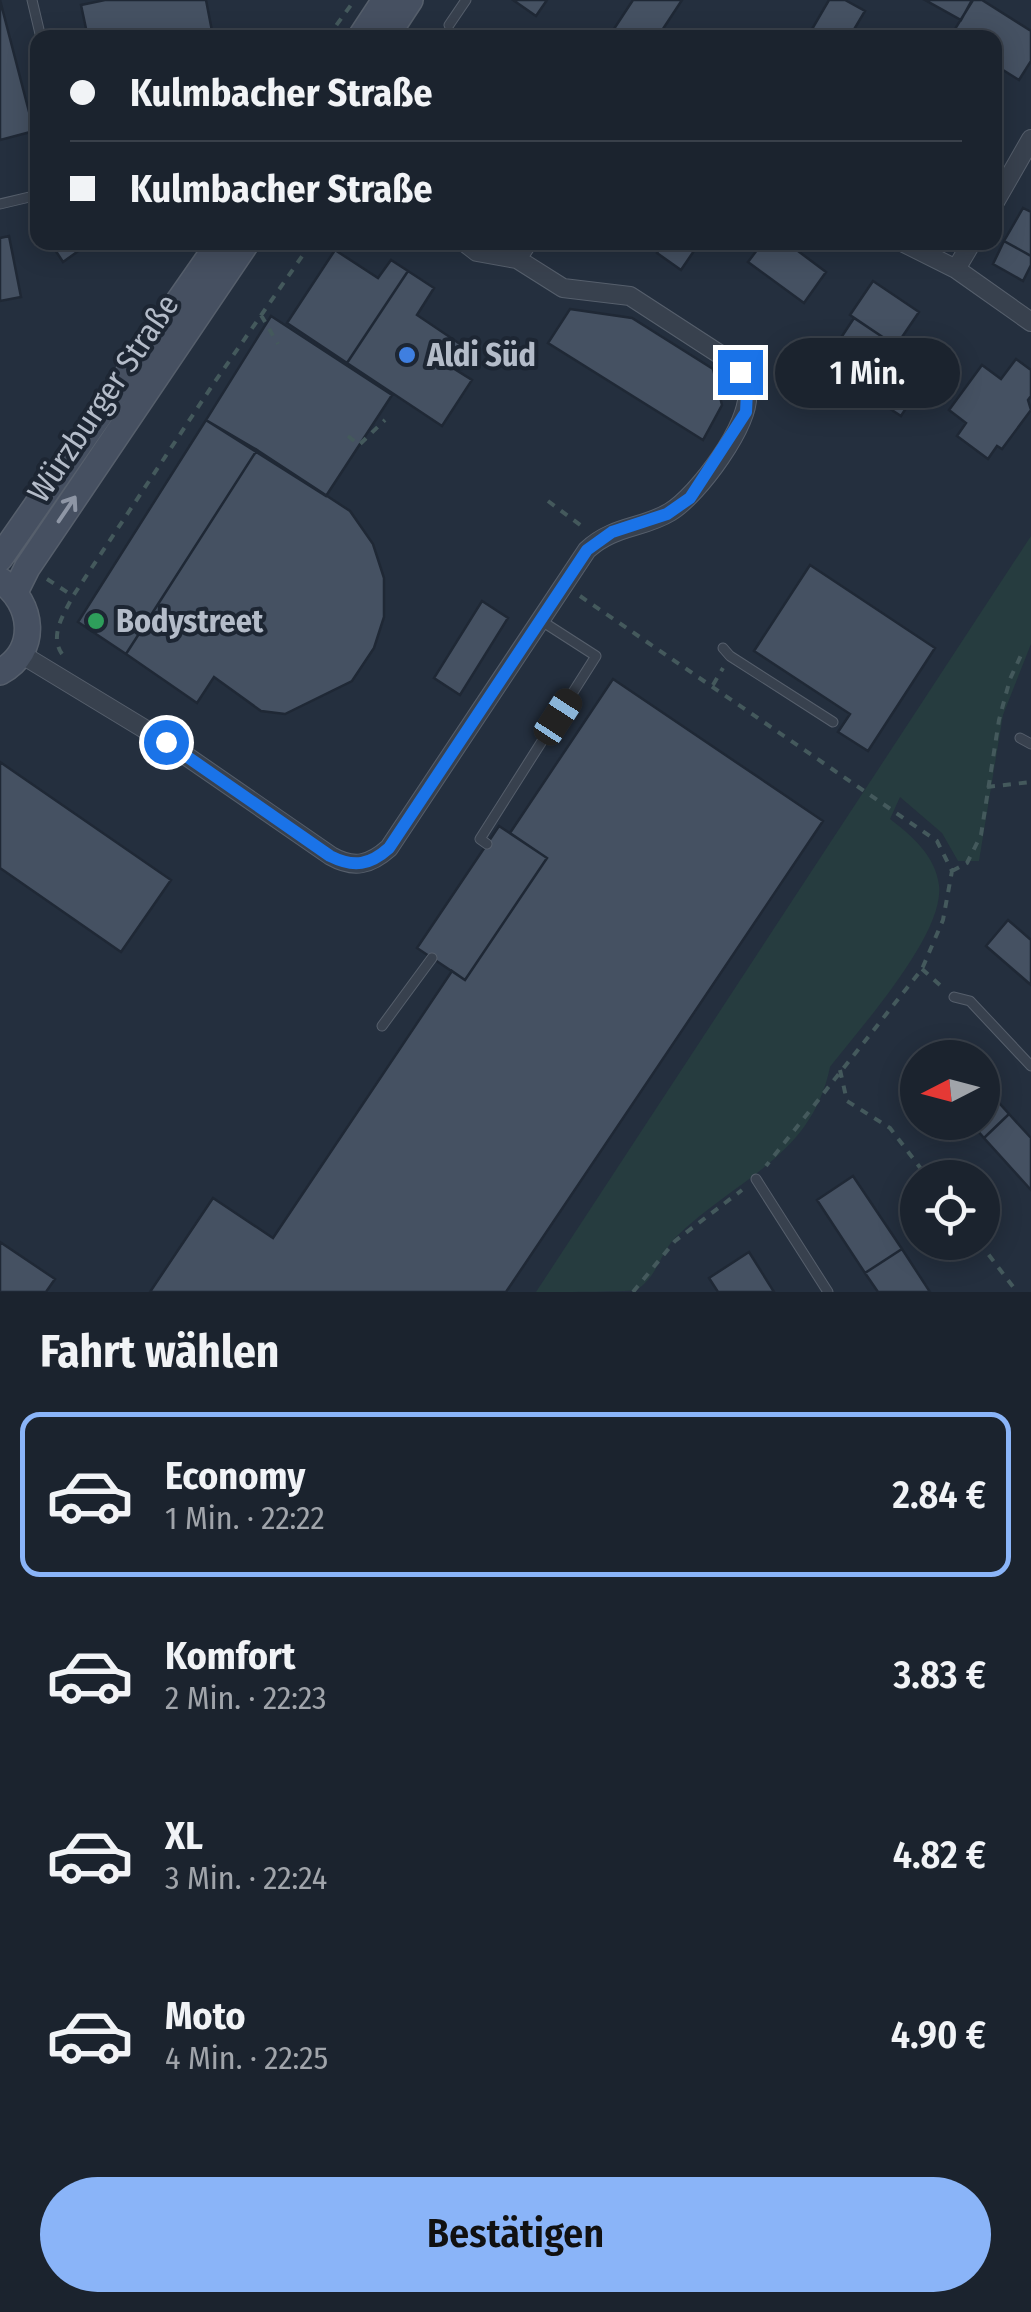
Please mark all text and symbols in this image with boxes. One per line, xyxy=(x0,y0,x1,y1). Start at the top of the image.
text: Kulmbacher Straße xyxy=(130,70,432,116)
text: Kulmbacher Straße xyxy=(130,166,432,212)
street label: Würzburger Straße xyxy=(19,287,187,509)
place label: Aldi Süd xyxy=(426,336,536,374)
callout: 1 Min. xyxy=(775,337,960,407)
marker: Aldi Süd xyxy=(396,344,418,366)
route end xyxy=(718,350,763,395)
text: 1 Min. xyxy=(830,354,905,392)
one-way arrow xyxy=(56,496,77,524)
place label: Bodystreet xyxy=(116,602,264,640)
marker: Bodystreet xyxy=(85,610,107,632)
car xyxy=(529,684,587,750)
route start xyxy=(144,720,189,765)
north arrow xyxy=(900,1040,1000,1140)
map controls xyxy=(900,1040,1000,1260)
button: locate xyxy=(900,1160,1000,1260)
text: Fahrt wählen xyxy=(40,1325,279,1379)
icon: car xyxy=(45,1450,135,1540)
text: Economy xyxy=(165,1453,305,1499)
text: 2.84 € xyxy=(892,1472,986,1518)
text: 1 Min. · 22:22 xyxy=(165,1499,325,1537)
icon: car xyxy=(45,1630,135,1720)
text: Komfort xyxy=(165,1633,295,1679)
text: 3.83 € xyxy=(894,1652,986,1698)
text: 2 Min. · 22:23 xyxy=(165,1679,326,1717)
icon: car xyxy=(45,1810,135,1900)
text: XL xyxy=(165,1813,203,1859)
text: 4.82 € xyxy=(893,1832,986,1878)
text: 3 Min. · 22:24 xyxy=(165,1859,327,1897)
icon: car xyxy=(45,1990,135,2080)
text: Moto xyxy=(165,1993,246,2039)
text: 4.90 € xyxy=(891,2012,986,2058)
text: 4 Min. · 22:25 xyxy=(165,2039,328,2077)
button: Bestätigen xyxy=(40,2177,991,2292)

